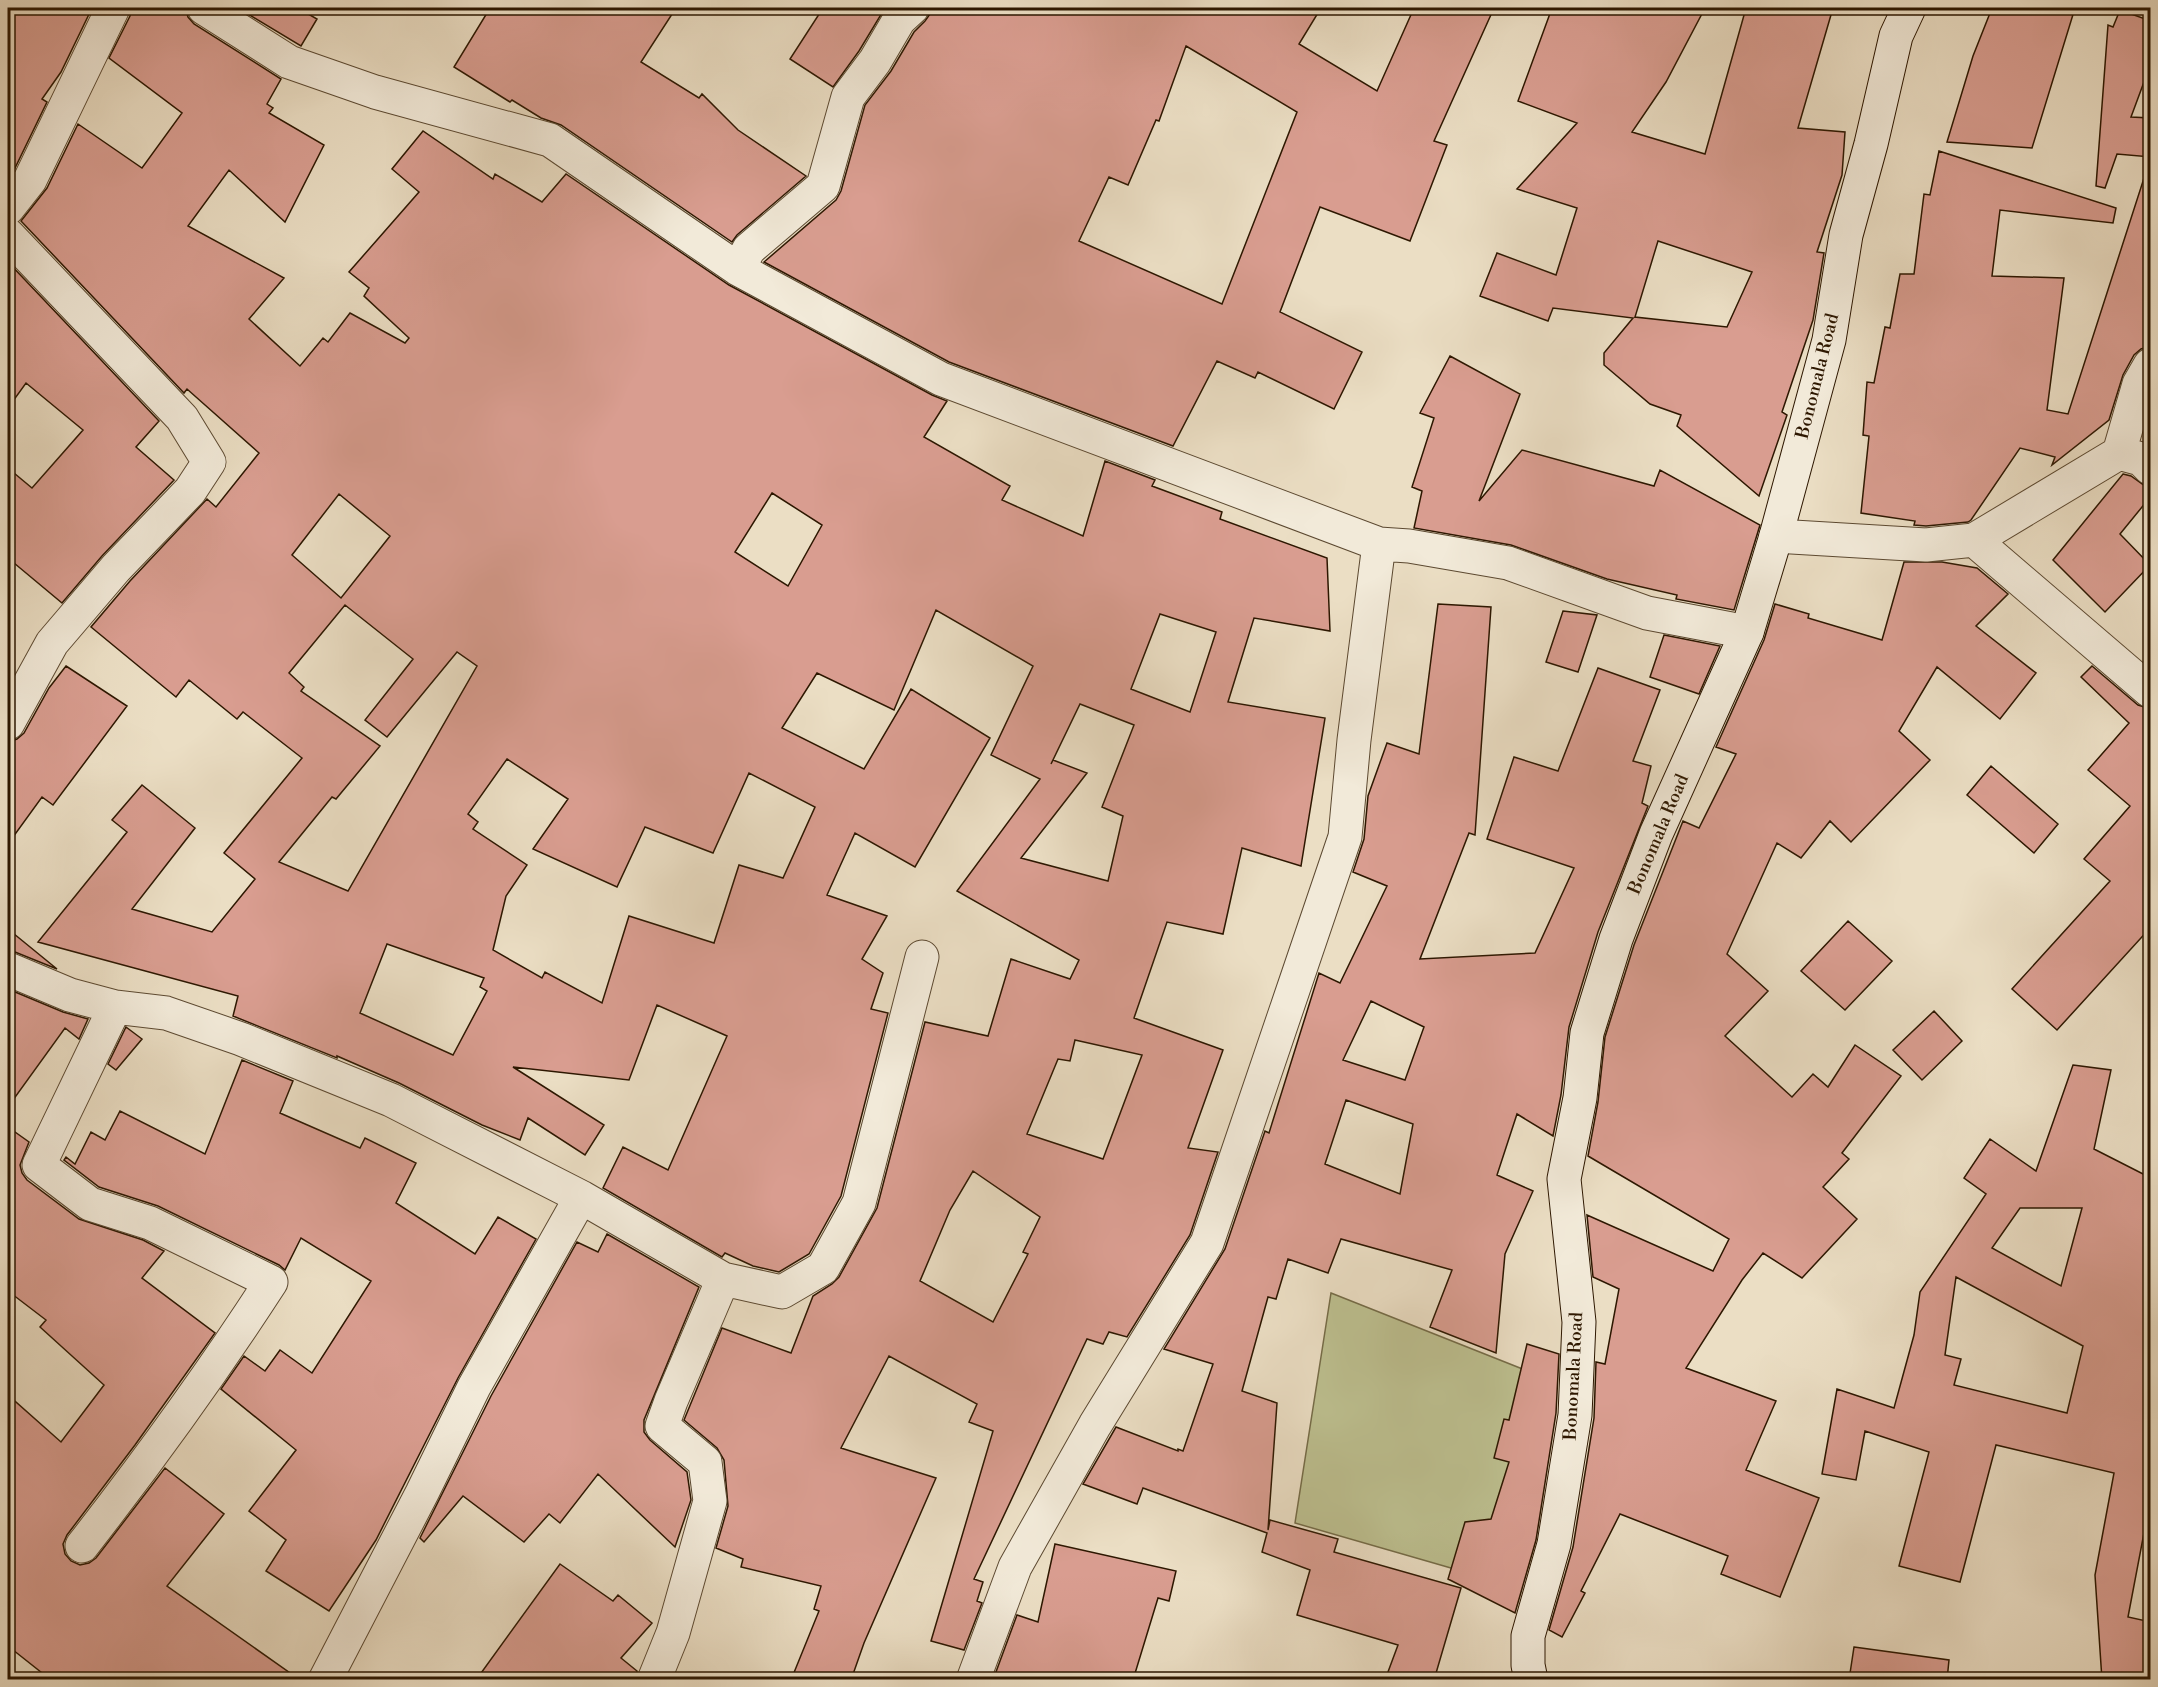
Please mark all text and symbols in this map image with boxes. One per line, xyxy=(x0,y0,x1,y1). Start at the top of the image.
street label: Bonomala Road xyxy=(1791,310,1844,442)
street label: Bonomala Road xyxy=(1622,770,1694,899)
street label: Bonomala Road xyxy=(1559,1311,1588,1442)

